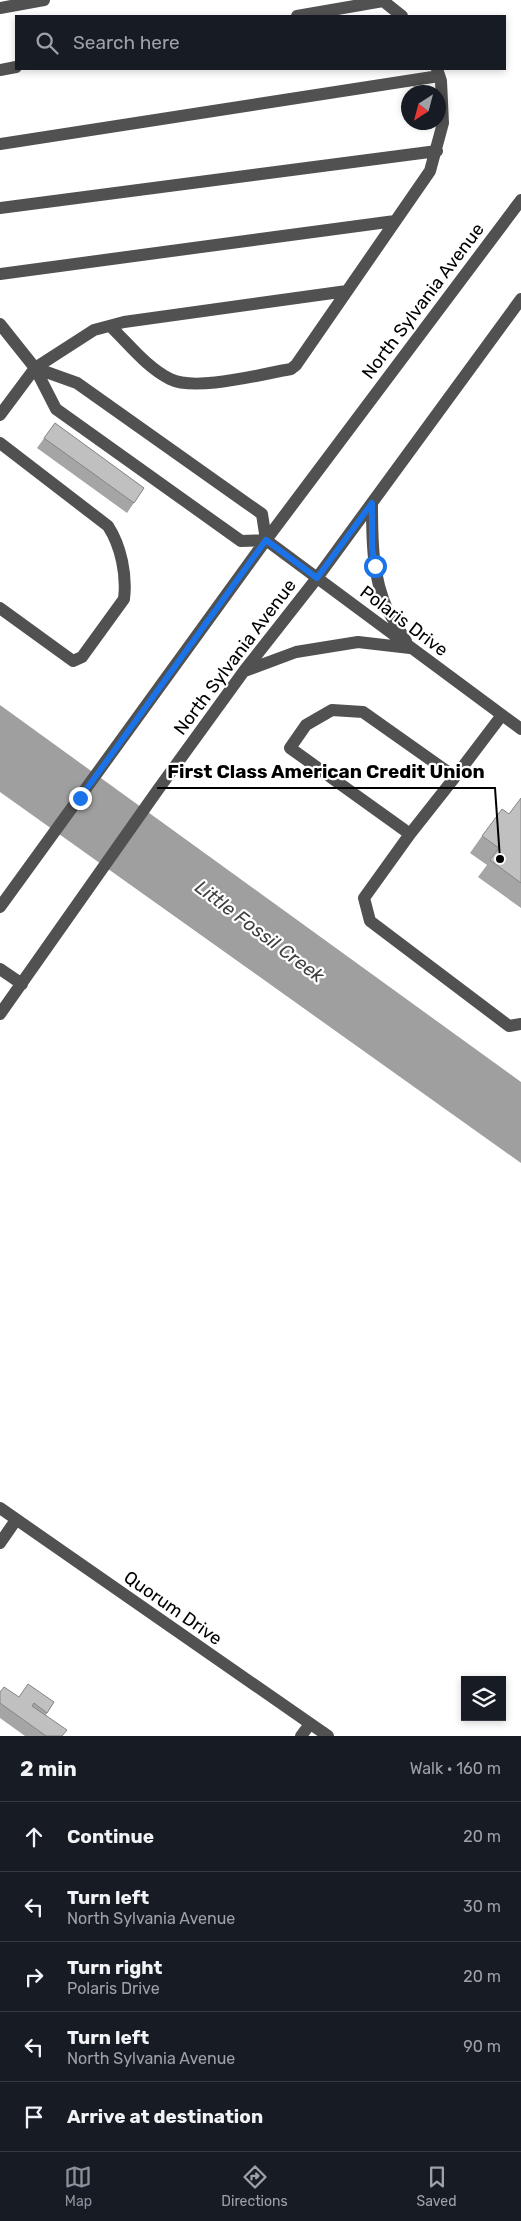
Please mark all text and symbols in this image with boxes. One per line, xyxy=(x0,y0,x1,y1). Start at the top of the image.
search box xyxy=(15,15,506,70)
icon: search xyxy=(33,29,61,57)
text: Search here xyxy=(73,31,180,54)
north arrow xyxy=(401,85,446,130)
street label: North Sylvania Avenue xyxy=(357,219,489,383)
route start xyxy=(364,555,387,578)
street label: North Sylvania Avenue xyxy=(169,575,301,739)
street label: Polaris Drive xyxy=(356,581,452,661)
callout: First Class American Credit Union xyxy=(157,754,495,788)
text: First Class American Credit Union xyxy=(167,760,485,783)
route end xyxy=(69,787,92,810)
water label: Little Fossil Creek xyxy=(191,875,329,988)
street label: Quorum Drive xyxy=(120,1566,226,1650)
map controls xyxy=(461,1676,506,1721)
button: layers xyxy=(461,1676,506,1721)
text: 2 min xyxy=(20,1756,77,1781)
text: Walk · 160 m xyxy=(410,1759,501,1778)
icon: ahead xyxy=(20,1823,48,1851)
text: Continue xyxy=(67,1825,154,1848)
text: 20 m xyxy=(463,1827,501,1846)
text: Turn left xyxy=(67,1886,149,1909)
icon: left xyxy=(20,1893,48,1921)
text: 30 m xyxy=(463,1897,501,1916)
text: North Sylvania Avenue xyxy=(67,1909,235,1928)
text: Turn right xyxy=(67,1956,162,1979)
icon: right xyxy=(20,1963,48,1991)
text: 20 m xyxy=(463,1967,501,1986)
text: Polaris Drive xyxy=(67,1979,160,1998)
text: Turn left xyxy=(67,2026,149,2049)
icon: left xyxy=(20,2033,48,2061)
text: 90 m xyxy=(463,2037,501,2056)
text: North Sylvania Avenue xyxy=(67,2049,235,2068)
icon: arrive xyxy=(20,2103,48,2131)
text: Arrive at destination xyxy=(67,2105,263,2128)
tab: Map xyxy=(64,2163,92,2210)
tab: Directions xyxy=(221,2163,288,2210)
tab: Saved xyxy=(417,2163,457,2210)

